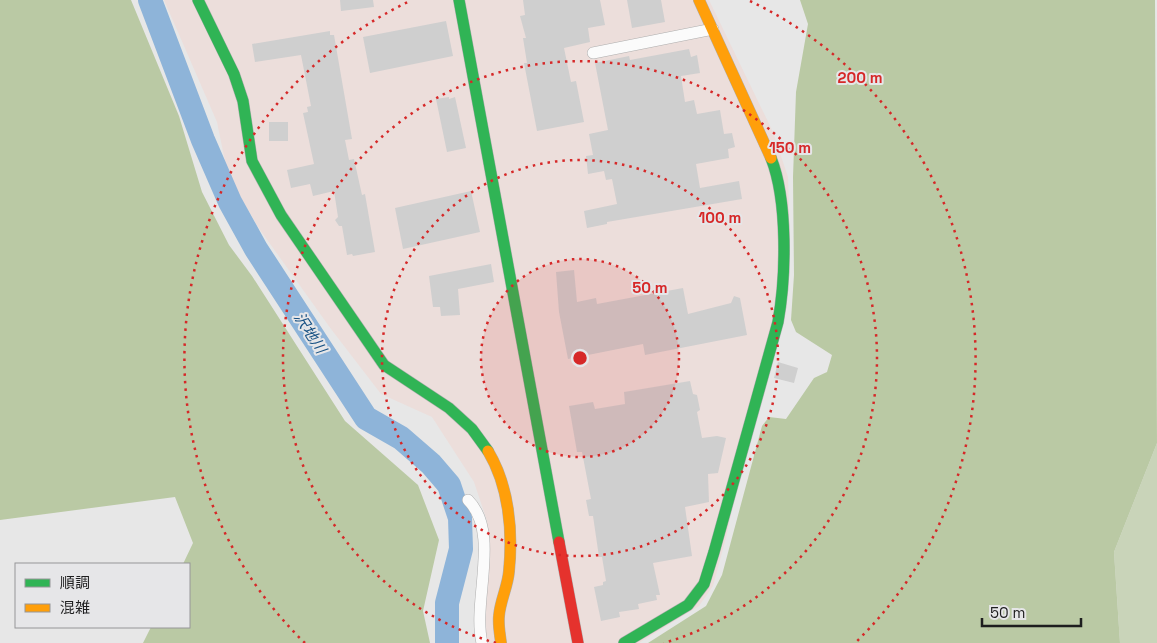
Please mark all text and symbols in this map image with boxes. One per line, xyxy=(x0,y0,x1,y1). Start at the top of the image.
text: 200 m xyxy=(838,68,882,87)
text: 150 m xyxy=(769,138,811,157)
text: 100 m xyxy=(699,208,741,227)
text: 50 m xyxy=(632,278,668,297)
water label: 沢地川 xyxy=(290,309,332,358)
centre of rings xyxy=(571,349,589,367)
legend xyxy=(15,563,190,628)
text: 順調 xyxy=(60,573,90,592)
scale bar xyxy=(982,596,1081,628)
text: 混雑 xyxy=(60,598,90,617)
text: 50 m xyxy=(990,603,1025,622)

